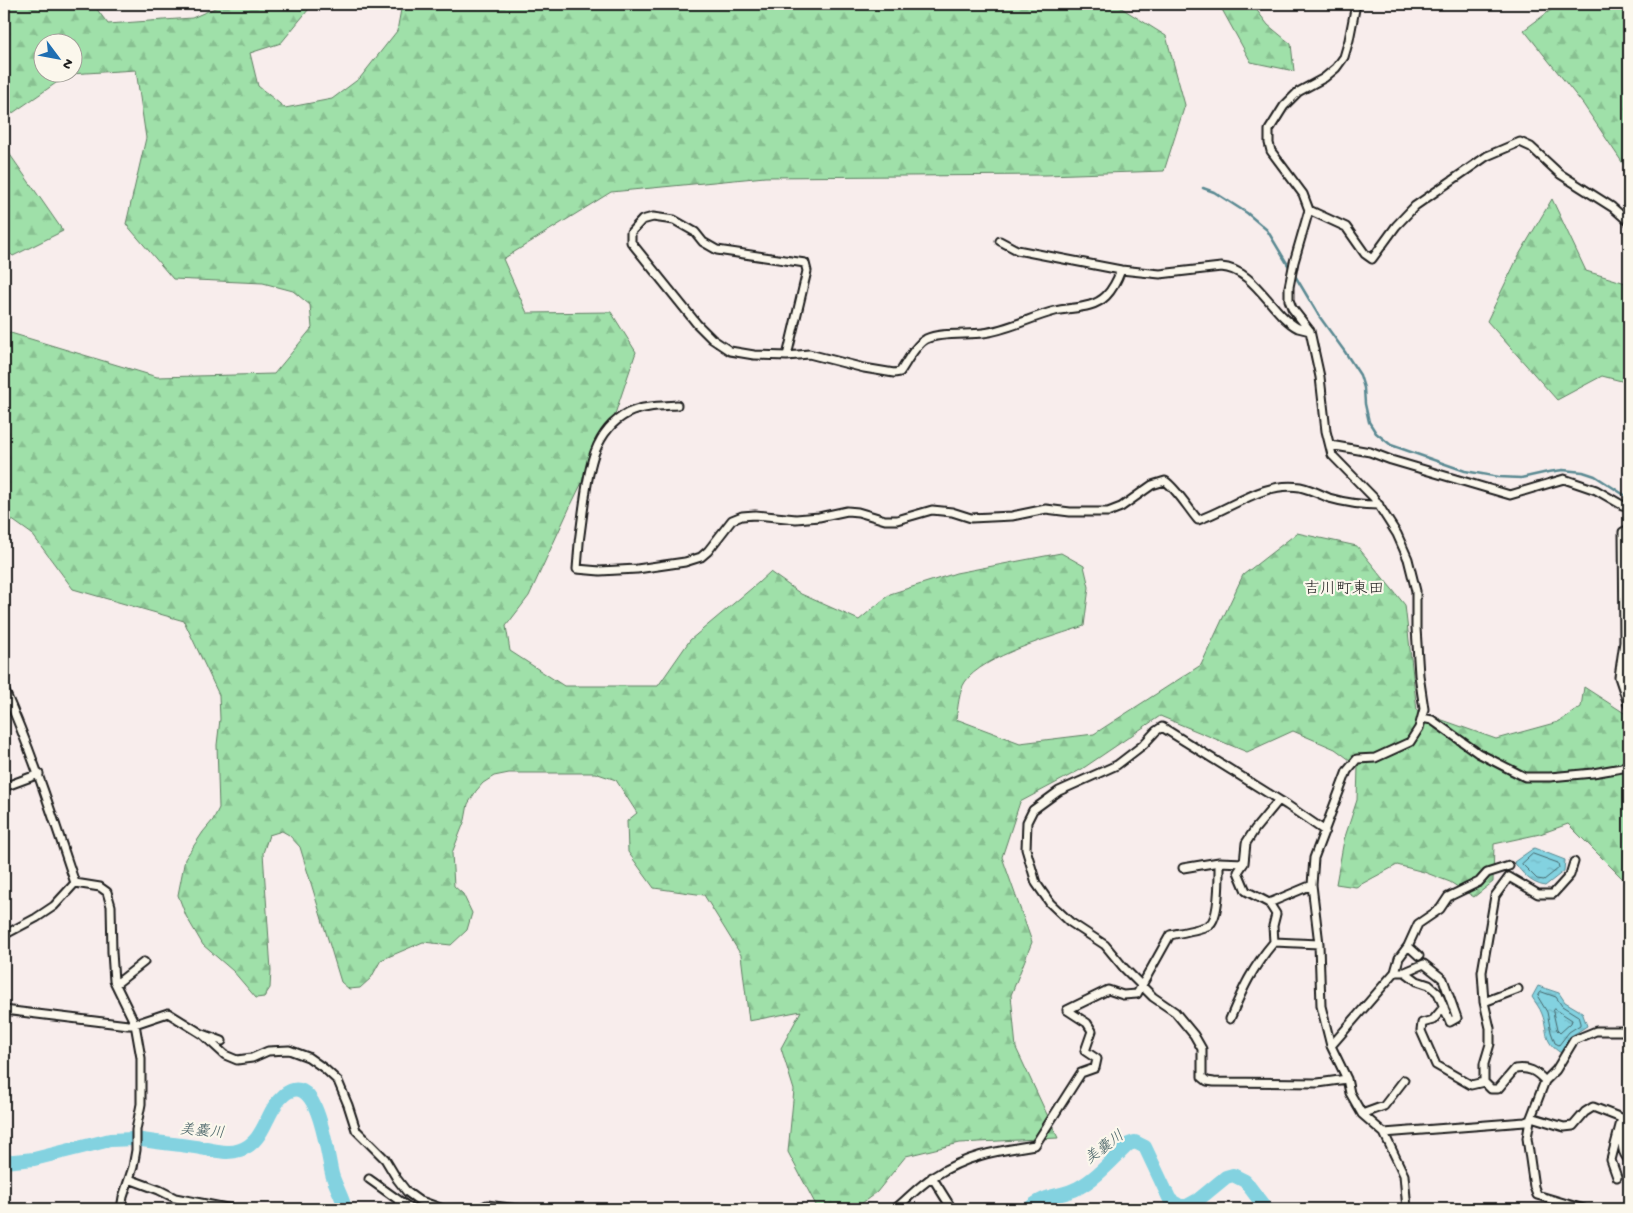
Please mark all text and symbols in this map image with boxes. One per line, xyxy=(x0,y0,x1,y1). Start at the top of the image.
north arrow xyxy=(32,32,82,82)
text: N xyxy=(57,55,77,72)
district label: 吉川町東田 xyxy=(1304,579,1384,600)
water label: 美嚢川 xyxy=(179,1120,225,1143)
water label: 美嚢川 xyxy=(1081,1126,1128,1169)

